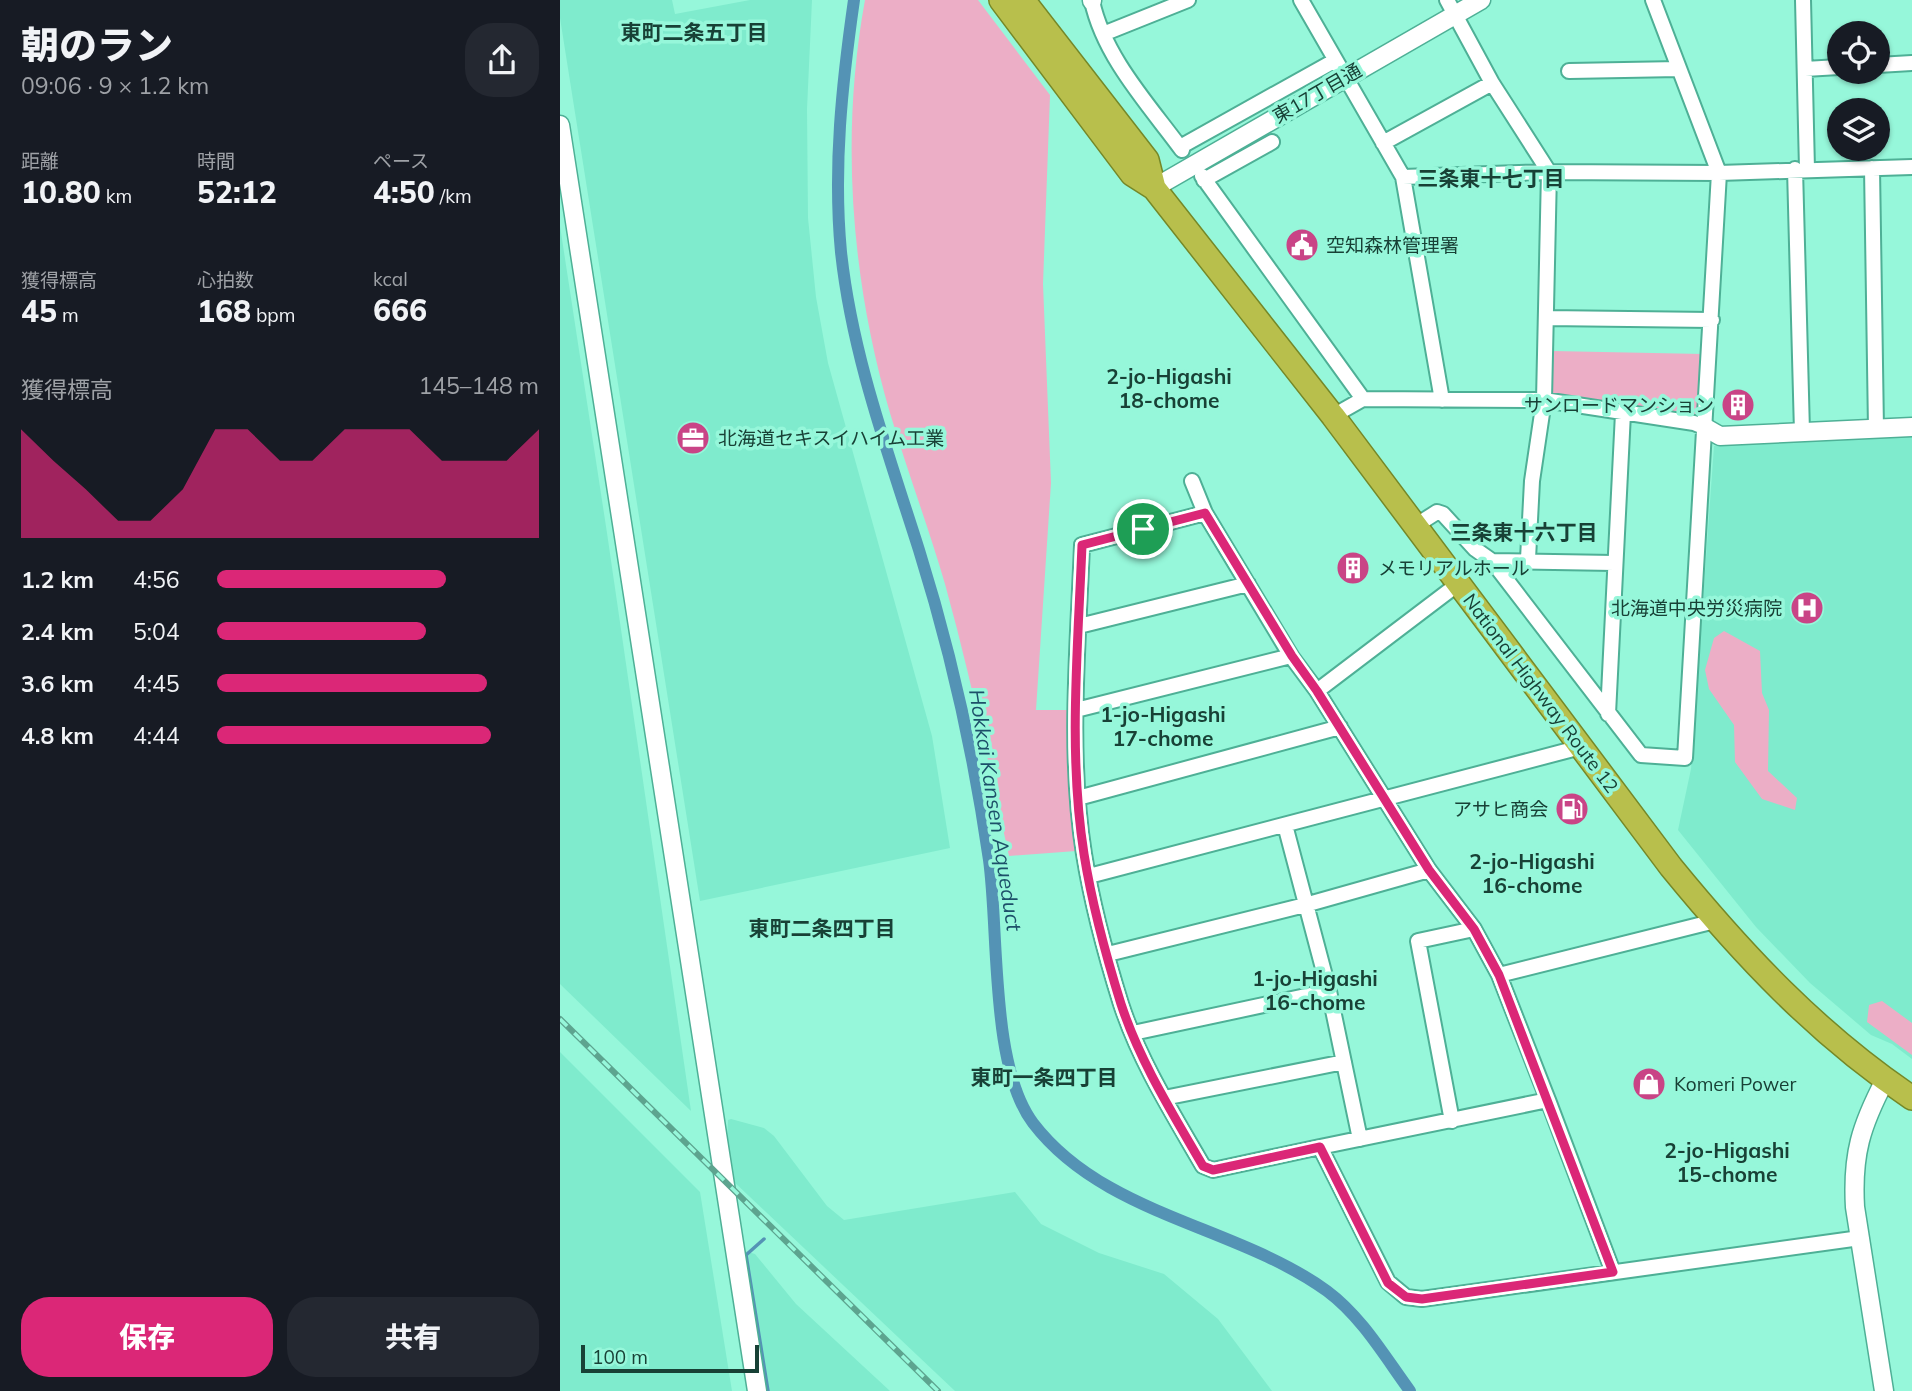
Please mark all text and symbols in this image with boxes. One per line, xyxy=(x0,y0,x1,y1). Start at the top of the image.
district label: 東町二条五丁目 xyxy=(621,19,768,45)
text: 朝のラン xyxy=(21,21,173,69)
map controls xyxy=(1827,21,1890,161)
button: locate xyxy=(1827,21,1890,84)
button: share xyxy=(465,23,539,97)
street label: 東17丁目通 xyxy=(1268,58,1366,128)
text: 09:06 · 9 × 1.2 km xyxy=(21,71,209,100)
button: layers xyxy=(1827,98,1890,161)
text: 距離 xyxy=(21,149,59,173)
text: 時間 xyxy=(197,149,235,173)
text: ペース xyxy=(373,149,429,173)
district label: 三条東十七丁目 xyxy=(1418,165,1565,191)
text: 10.80 xyxy=(21,173,101,211)
text: 52:12 xyxy=(197,173,277,211)
text: 4:50 xyxy=(373,173,435,211)
text: km xyxy=(101,184,132,208)
text: /km xyxy=(435,184,472,208)
public building icon: 空知森林管理署 xyxy=(1283,226,1321,264)
place label: 空知森林管理署 xyxy=(1326,233,1459,257)
text: kcal xyxy=(373,267,408,291)
text: 獲得標高 xyxy=(21,268,97,292)
text: 心拍数 xyxy=(197,268,254,292)
text: 666 xyxy=(373,291,427,329)
text: 45 xyxy=(21,292,57,330)
text: 168 xyxy=(197,292,251,330)
text: m xyxy=(57,303,79,327)
text: bpm xyxy=(251,303,295,327)
district label: 2-jo-Higashi 18-chome xyxy=(1106,363,1232,413)
text: 145–148 m xyxy=(418,371,539,400)
text: 獲得標高 xyxy=(21,375,113,404)
building icon: サンロードマンション xyxy=(1719,386,1757,424)
place label: サンロードマンション xyxy=(1524,393,1714,417)
office icon: 北海道セキスイハイム工業 xyxy=(674,419,712,457)
place label: 北海道セキスイハイム工業 xyxy=(718,426,944,450)
pin xyxy=(1113,499,1173,559)
icon: arrive xyxy=(1124,510,1162,548)
district label: 三条東十六丁目 xyxy=(1451,519,1598,545)
building icon: メモリアルホール xyxy=(1334,549,1372,587)
place label: メモリアルホール xyxy=(1378,556,1530,580)
text: 1.2 km xyxy=(21,565,94,594)
text: 4:56 xyxy=(133,565,180,594)
street label: National Highway Route 12 xyxy=(1458,589,1624,797)
hospital icon: 北海道中央労災病院 xyxy=(1788,589,1826,627)
place label: 北海道中央労災病院 xyxy=(1611,596,1782,620)
text: 2.4 km xyxy=(21,617,94,646)
text: 5:04 xyxy=(133,617,180,646)
text: 3.6 km xyxy=(21,669,94,698)
text: 4:45 xyxy=(133,669,180,698)
water label: Hokkai Kansen Aqueduct xyxy=(964,687,1028,933)
district label: 1-jo-Higashi 17-chome xyxy=(1100,701,1226,751)
text: 4.8 km xyxy=(21,721,94,750)
text: 4:44 xyxy=(133,721,180,750)
fuel station icon: アサヒ商会 xyxy=(1553,790,1591,828)
place label: アサヒ商会 xyxy=(1453,797,1548,821)
district label: 2-jo-Higashi 16-chome xyxy=(1469,848,1595,898)
district label: 東町二条四丁目 xyxy=(749,915,896,941)
district label: 1-jo-Higashi 16-chome xyxy=(1252,965,1378,1015)
district label: 東町一条四丁目 xyxy=(971,1064,1118,1090)
shop icon: Komeri Power xyxy=(1630,1065,1668,1103)
place label: Komeri Power xyxy=(1674,1072,1796,1096)
district label: 2-jo-Higashi 15-chome xyxy=(1664,1137,1790,1187)
button: 保存 xyxy=(21,1297,273,1377)
button: 共有 xyxy=(287,1297,539,1377)
scale bar xyxy=(581,1342,760,1374)
text: 100 m xyxy=(592,1345,648,1369)

